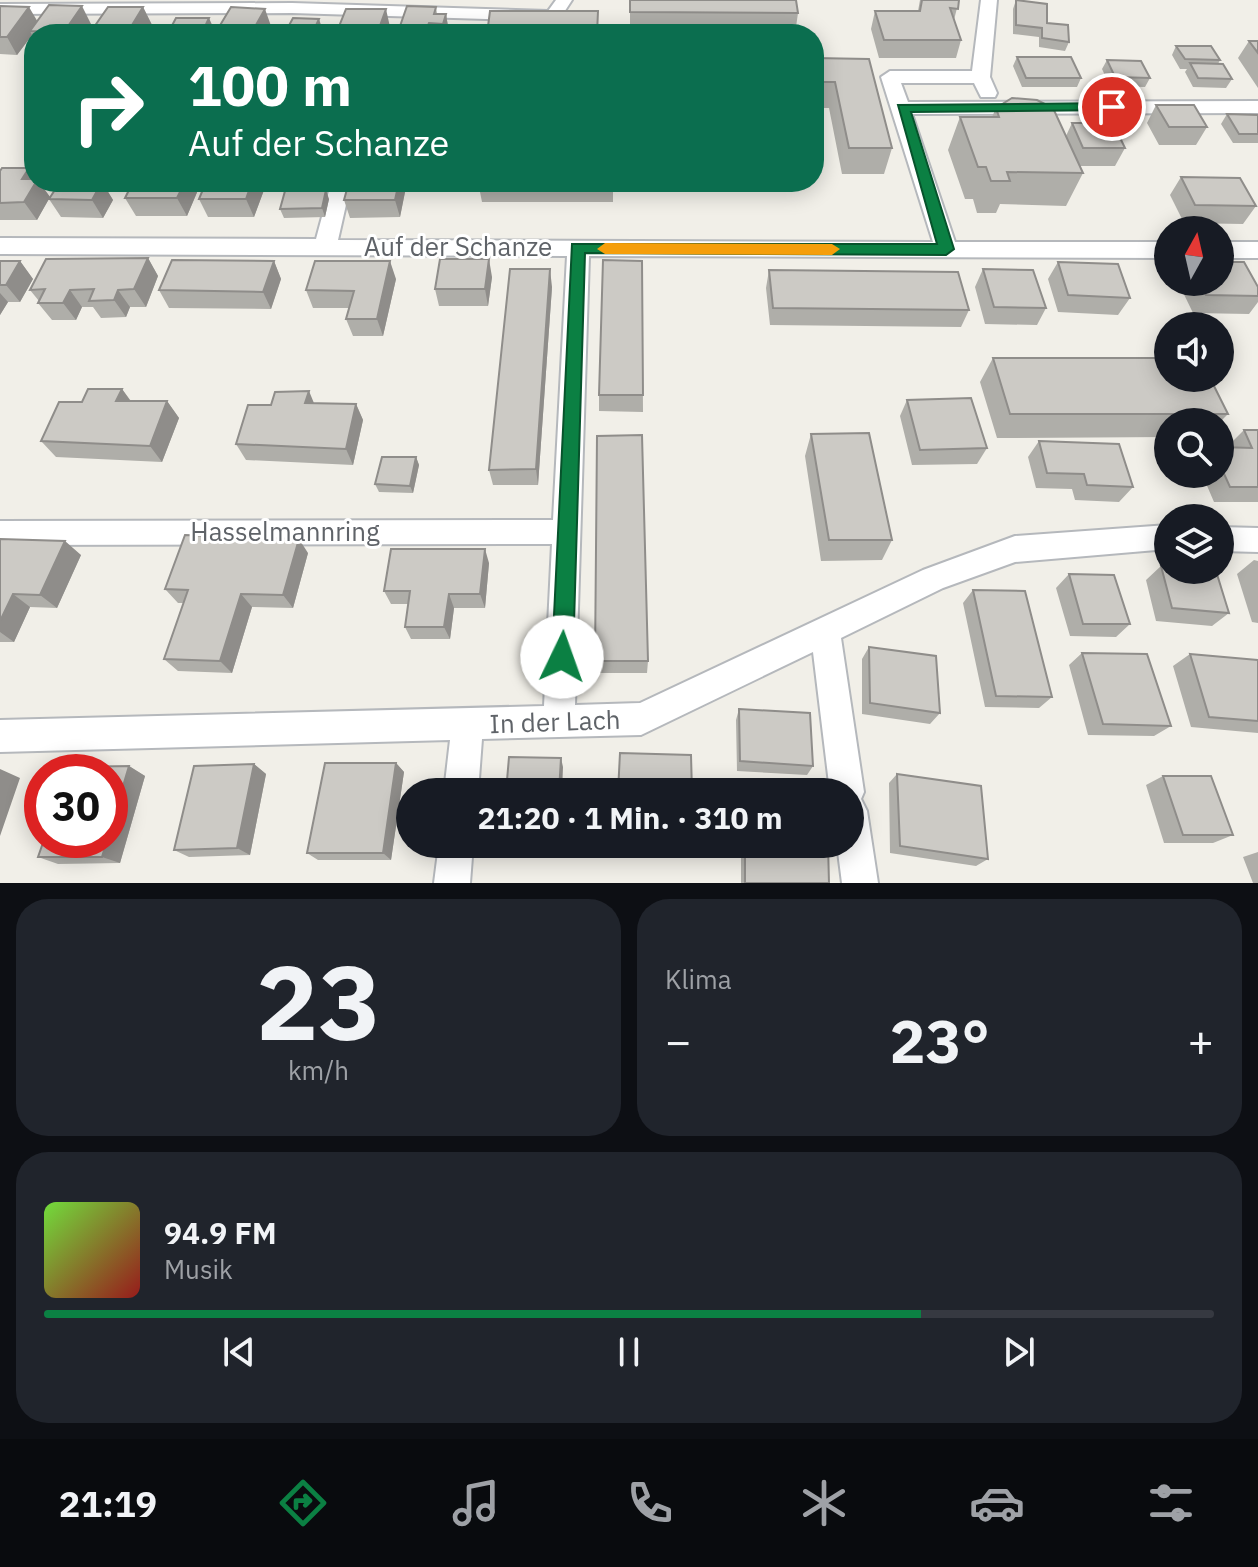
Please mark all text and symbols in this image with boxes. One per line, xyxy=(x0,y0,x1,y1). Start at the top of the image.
text: 100 m xyxy=(188,49,352,121)
icon: right xyxy=(56,56,160,160)
pin xyxy=(1078,73,1146,141)
icon: arrive xyxy=(1090,85,1134,129)
text: Auf der Schanze xyxy=(188,119,449,166)
north arrow xyxy=(1154,216,1234,296)
map controls xyxy=(1154,216,1234,584)
street label: Auf der Schanze xyxy=(364,229,552,263)
button: sound xyxy=(1154,312,1234,392)
button: search xyxy=(1154,408,1234,488)
button: layers xyxy=(1154,504,1234,584)
street label: Hasselmannring xyxy=(190,514,380,548)
position arrow xyxy=(520,615,604,699)
street label: In der Lach xyxy=(489,702,621,740)
speed limit sign: 30 xyxy=(24,754,128,858)
text: 21:20 · 1 Min. · 310 m xyxy=(477,798,783,837)
text: 23 xyxy=(256,933,381,1069)
text: Klima xyxy=(665,962,732,996)
text: 23° xyxy=(889,1001,990,1080)
text: − xyxy=(665,1012,691,1069)
text: + xyxy=(1188,1012,1214,1069)
text: km/h xyxy=(288,1053,349,1087)
text: 94.9 FM xyxy=(164,1213,277,1252)
text: Musik xyxy=(164,1252,233,1286)
icon: previous xyxy=(217,1330,261,1374)
icon: pause xyxy=(607,1330,651,1374)
icon: next xyxy=(997,1330,1041,1374)
icon: directions xyxy=(275,1475,331,1531)
icon: music xyxy=(448,1475,504,1531)
icon: phone xyxy=(622,1475,678,1531)
icon: climate xyxy=(796,1475,852,1531)
icon: car xyxy=(969,1475,1025,1531)
icon: filters xyxy=(1143,1475,1199,1531)
text: 21:19 xyxy=(59,1480,157,1527)

